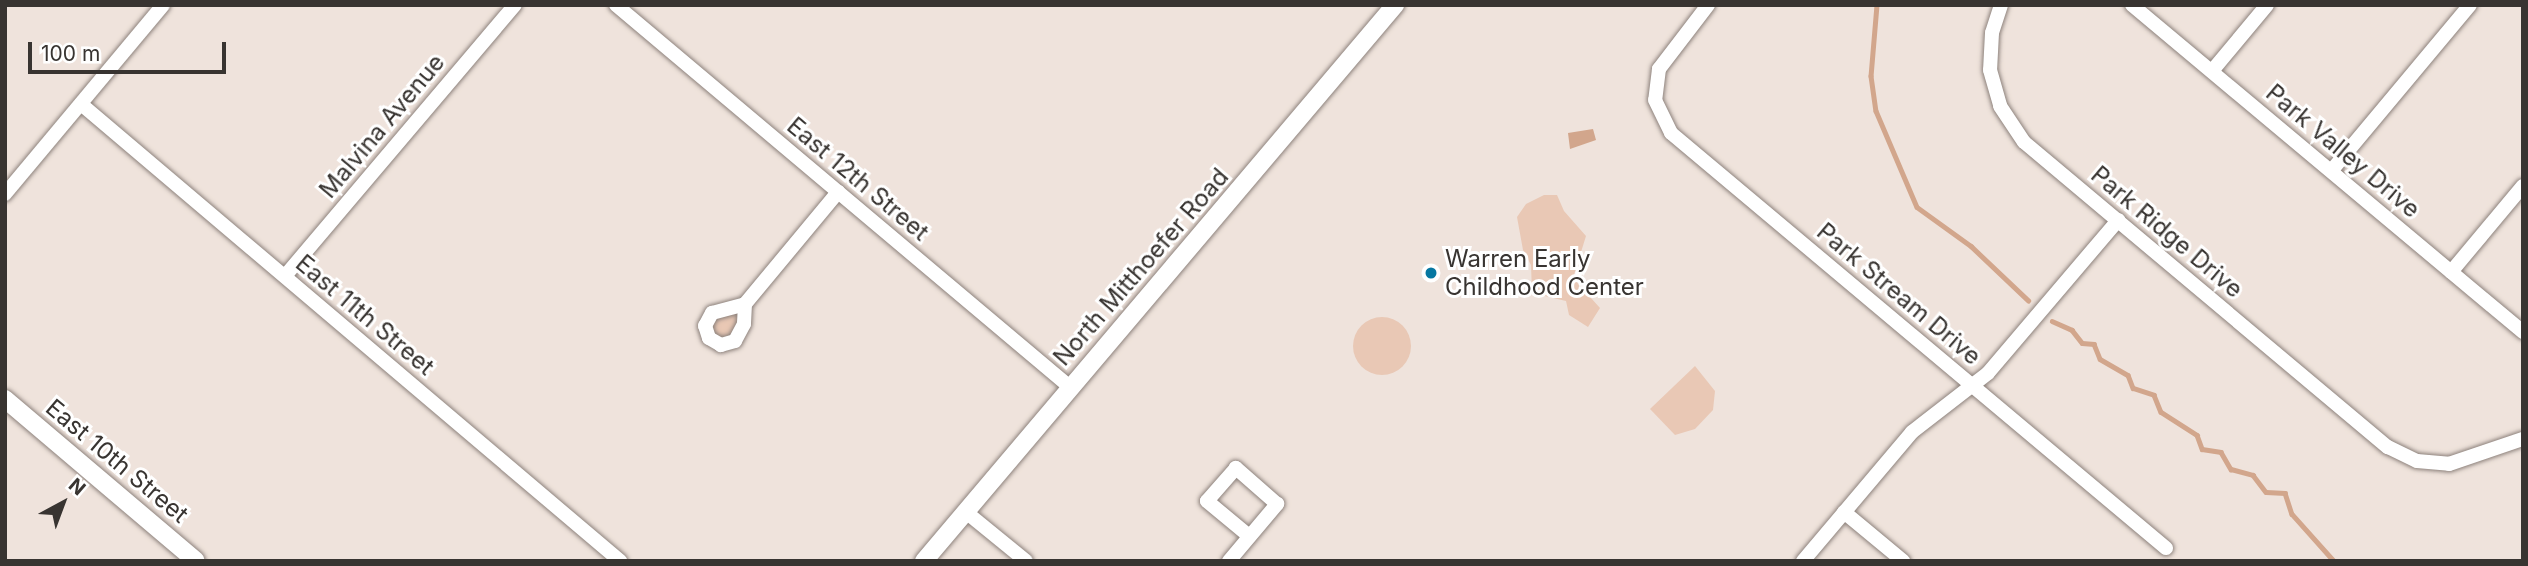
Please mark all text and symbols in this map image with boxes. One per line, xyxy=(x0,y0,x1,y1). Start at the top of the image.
scale bar xyxy=(32,28,229,72)
text: 100 m xyxy=(41,41,100,66)
street label: Malvina Avenue xyxy=(313,48,451,204)
street label: Park Valley Drive xyxy=(2260,78,2426,224)
street label: East 12th Street xyxy=(781,111,935,247)
street label: Park Ridge Drive xyxy=(2085,160,2249,304)
street label: North Mitthoefer Road xyxy=(1048,163,1234,371)
street label: Park Stream Drive xyxy=(1811,217,1987,371)
place label: Warren Early Childhood Center xyxy=(1445,245,1644,301)
street label: East 11th Street xyxy=(290,249,440,381)
marker: Warren Early Childhood Center xyxy=(1423,265,1439,281)
street label: East 10th Street xyxy=(40,393,194,529)
north arrow xyxy=(28,468,98,538)
text: N xyxy=(64,473,90,500)

